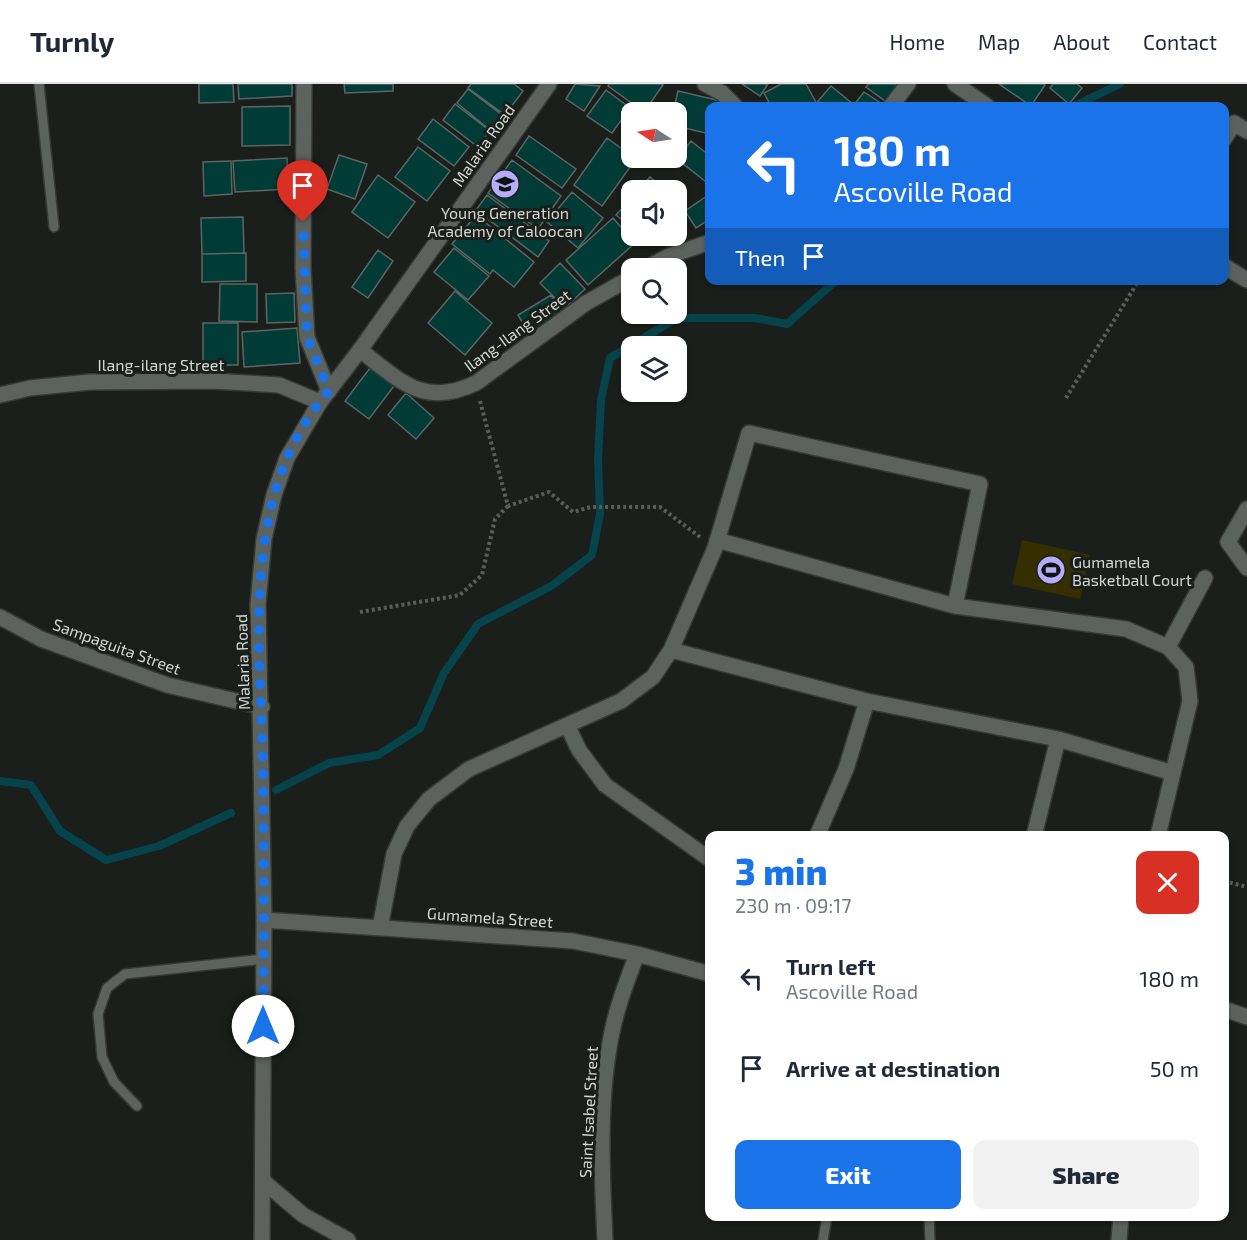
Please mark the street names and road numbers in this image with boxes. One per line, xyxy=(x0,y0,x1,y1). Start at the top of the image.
street label: Malaria Road xyxy=(448,100,518,190)
street label: Ilang-Ilang Street xyxy=(460,285,574,375)
street label: Ilang-ilang Street xyxy=(98,355,224,374)
street label: Sampaguita Street xyxy=(50,614,184,678)
street label: Malaria Road xyxy=(231,614,253,710)
street label: Gumamela Street xyxy=(426,903,554,931)
street label: Saint Isabel Street xyxy=(575,1046,601,1178)

